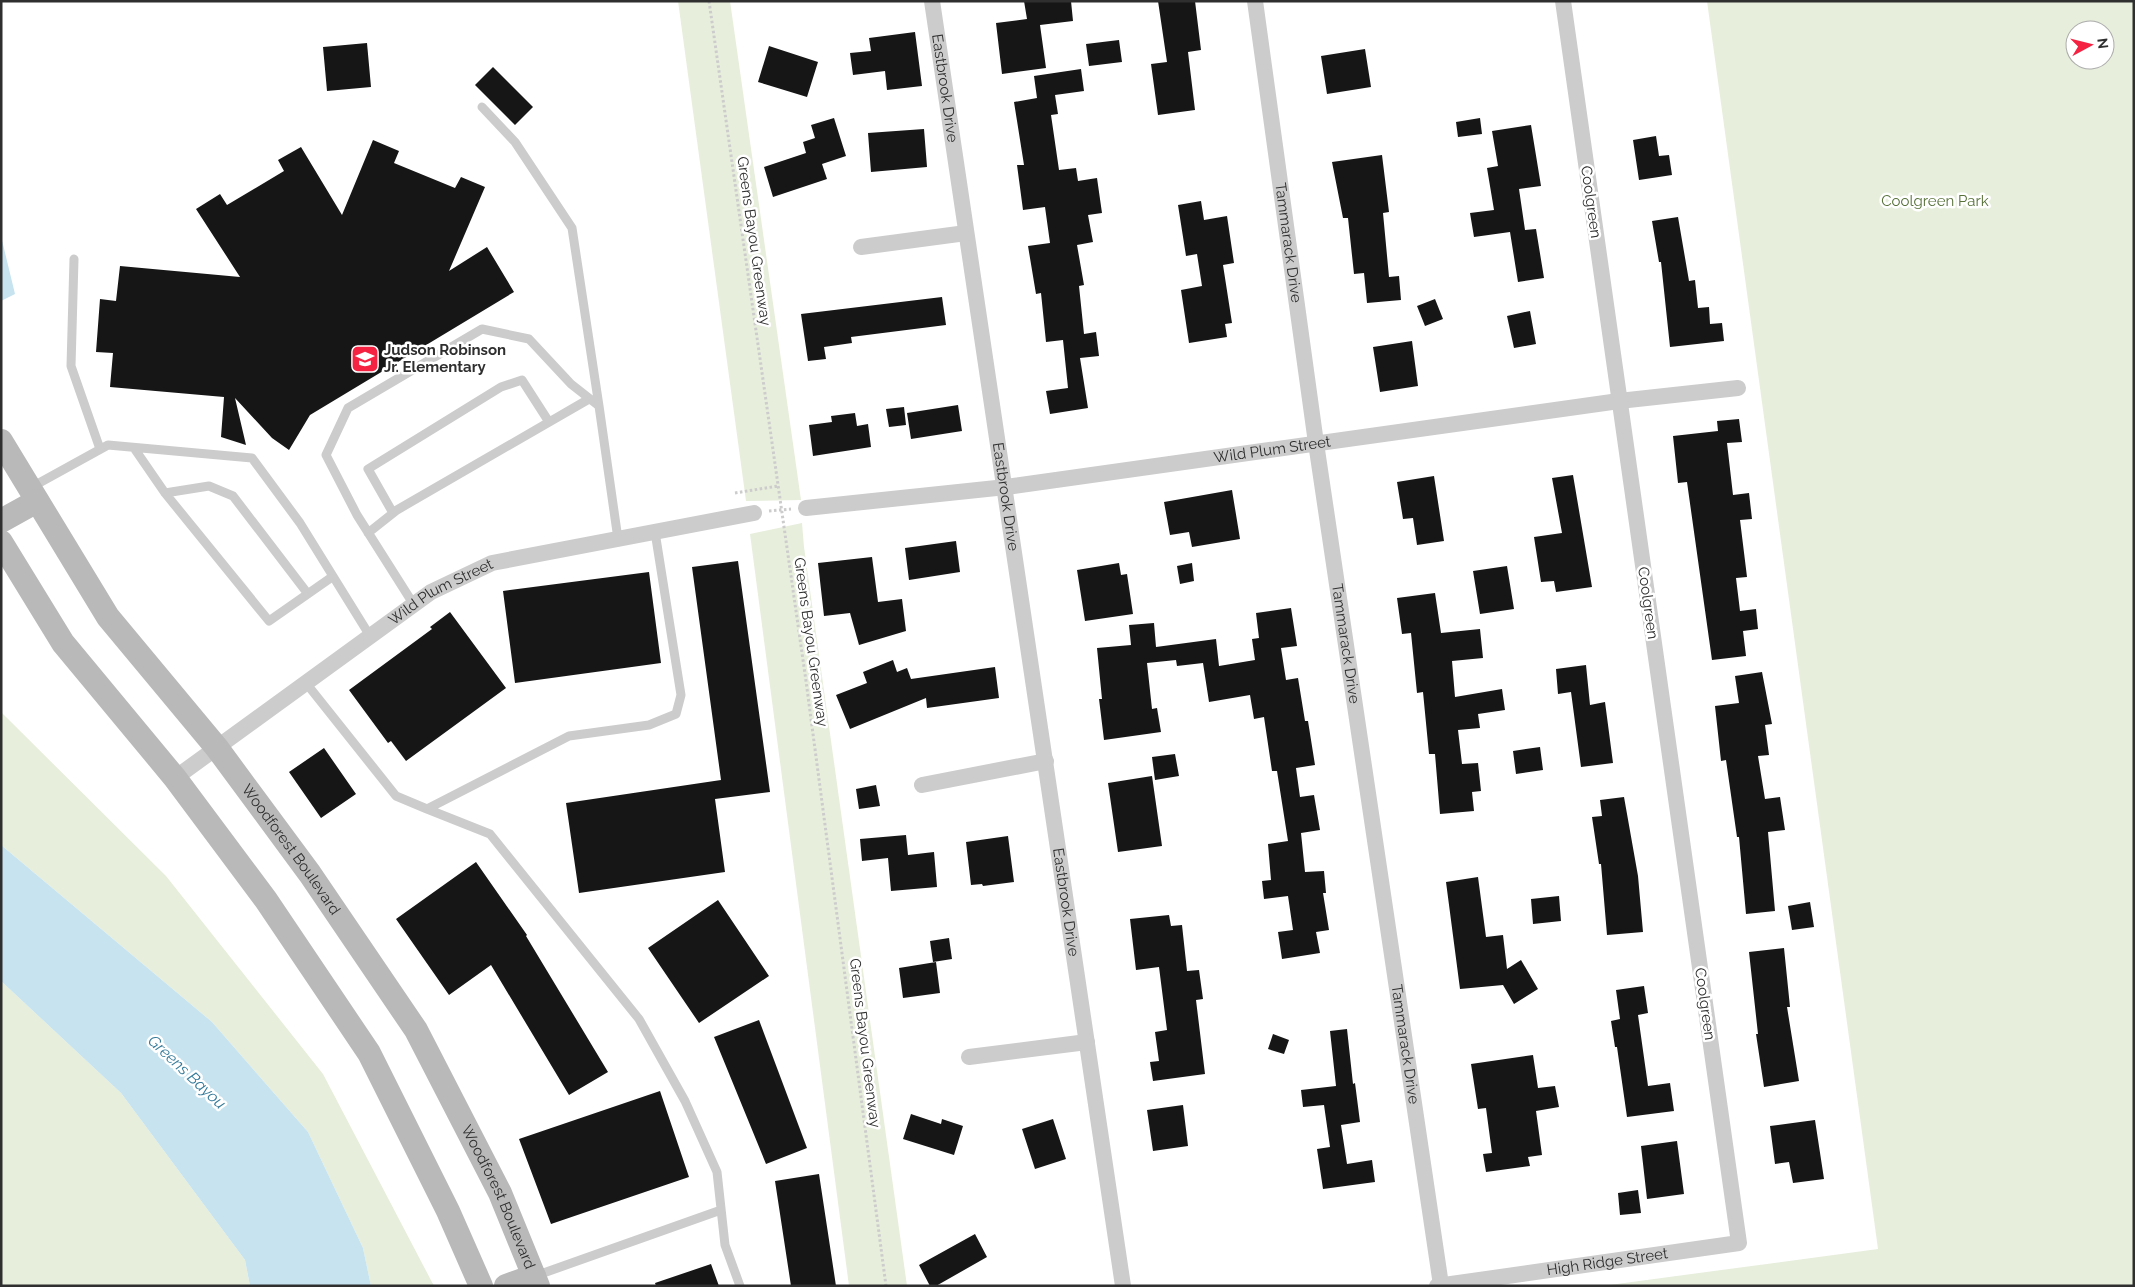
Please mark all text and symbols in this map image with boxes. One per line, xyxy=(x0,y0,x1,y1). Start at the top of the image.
north arrow xyxy=(2065,20,2115,70)
street label: Eastbrook Drive xyxy=(928,33,962,144)
text: N xyxy=(2094,37,2111,50)
street label: Greens Bayou Greenway xyxy=(733,155,775,327)
street label: Coolgreen xyxy=(1577,165,1605,239)
street label: Tammarack Drive xyxy=(1271,182,1306,304)
park label: Coolgreen Park xyxy=(1881,192,1989,210)
place label: Judson Robinson Jr. Elementary xyxy=(384,341,506,376)
school or university icon: Judson Robinson Jr. Elementary xyxy=(350,344,380,374)
street label: Wild Plum Street xyxy=(1213,433,1332,467)
street label: Eastbrook Drive xyxy=(989,441,1023,552)
street label: Wild Plum Street xyxy=(385,555,496,629)
street label: Greens Bayou Greenway xyxy=(790,556,832,728)
street label: Coolgreen xyxy=(1634,566,1662,640)
street label: Tammarack Drive xyxy=(1328,583,1364,705)
street label: Woodforest Boulevard xyxy=(238,781,344,918)
street label: Eastbrook Drive xyxy=(1049,847,1083,958)
street label: Greens Bayou Greenway xyxy=(846,957,884,1129)
street label: Coolgreen xyxy=(1691,967,1719,1041)
street label: Tammarack Drive xyxy=(1387,983,1423,1105)
water label: Greens Bayou xyxy=(144,1031,230,1113)
street label: Woodforest Boulevard xyxy=(458,1122,539,1272)
street label: High Ridge Street xyxy=(1546,1244,1669,1279)

